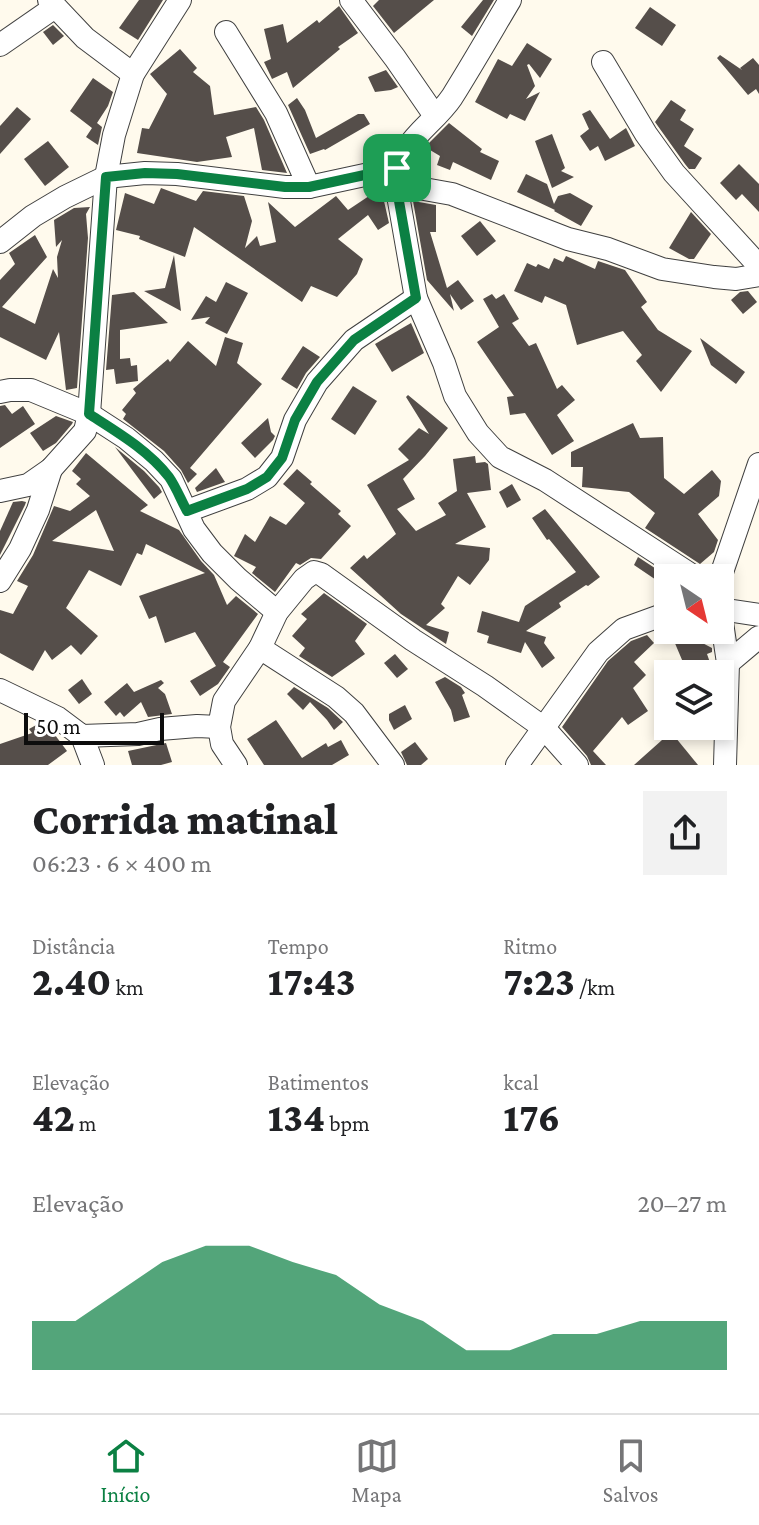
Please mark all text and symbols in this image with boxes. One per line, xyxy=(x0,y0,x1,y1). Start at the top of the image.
pin xyxy=(363,134,431,202)
icon: arrive xyxy=(375,146,419,190)
north arrow xyxy=(654,564,734,644)
map controls xyxy=(654,564,734,740)
button: layers xyxy=(654,660,734,740)
scale bar xyxy=(24,709,164,745)
text: 50 m xyxy=(36,714,81,739)
button: share xyxy=(643,791,727,875)
text: Corrida matinal xyxy=(32,795,338,843)
text: 06:23 · 6 × 400 m xyxy=(32,849,212,878)
text: Distância xyxy=(32,934,115,959)
text: Tempo xyxy=(268,934,329,959)
text: Ritmo xyxy=(503,934,557,959)
text: 2.40 xyxy=(32,959,111,1004)
text: 17:43 xyxy=(268,959,356,1004)
text: 7:23 xyxy=(503,959,575,1004)
text: km xyxy=(111,975,144,1000)
text: /km xyxy=(575,975,615,1000)
text: Elevação xyxy=(32,1070,110,1095)
text: Batimentos xyxy=(268,1070,369,1095)
text: kcal xyxy=(503,1070,539,1095)
text: 42 xyxy=(32,1095,75,1140)
text: 134 xyxy=(268,1095,325,1140)
text: 176 xyxy=(503,1095,560,1140)
text: m xyxy=(75,1111,96,1136)
text: bpm xyxy=(325,1111,370,1136)
text: Elevação xyxy=(32,1189,124,1218)
text: 20–27 m xyxy=(637,1189,727,1218)
tab: Início xyxy=(101,1434,151,1507)
tab: Mapa xyxy=(352,1434,402,1507)
tab: Salvos xyxy=(603,1434,658,1507)

